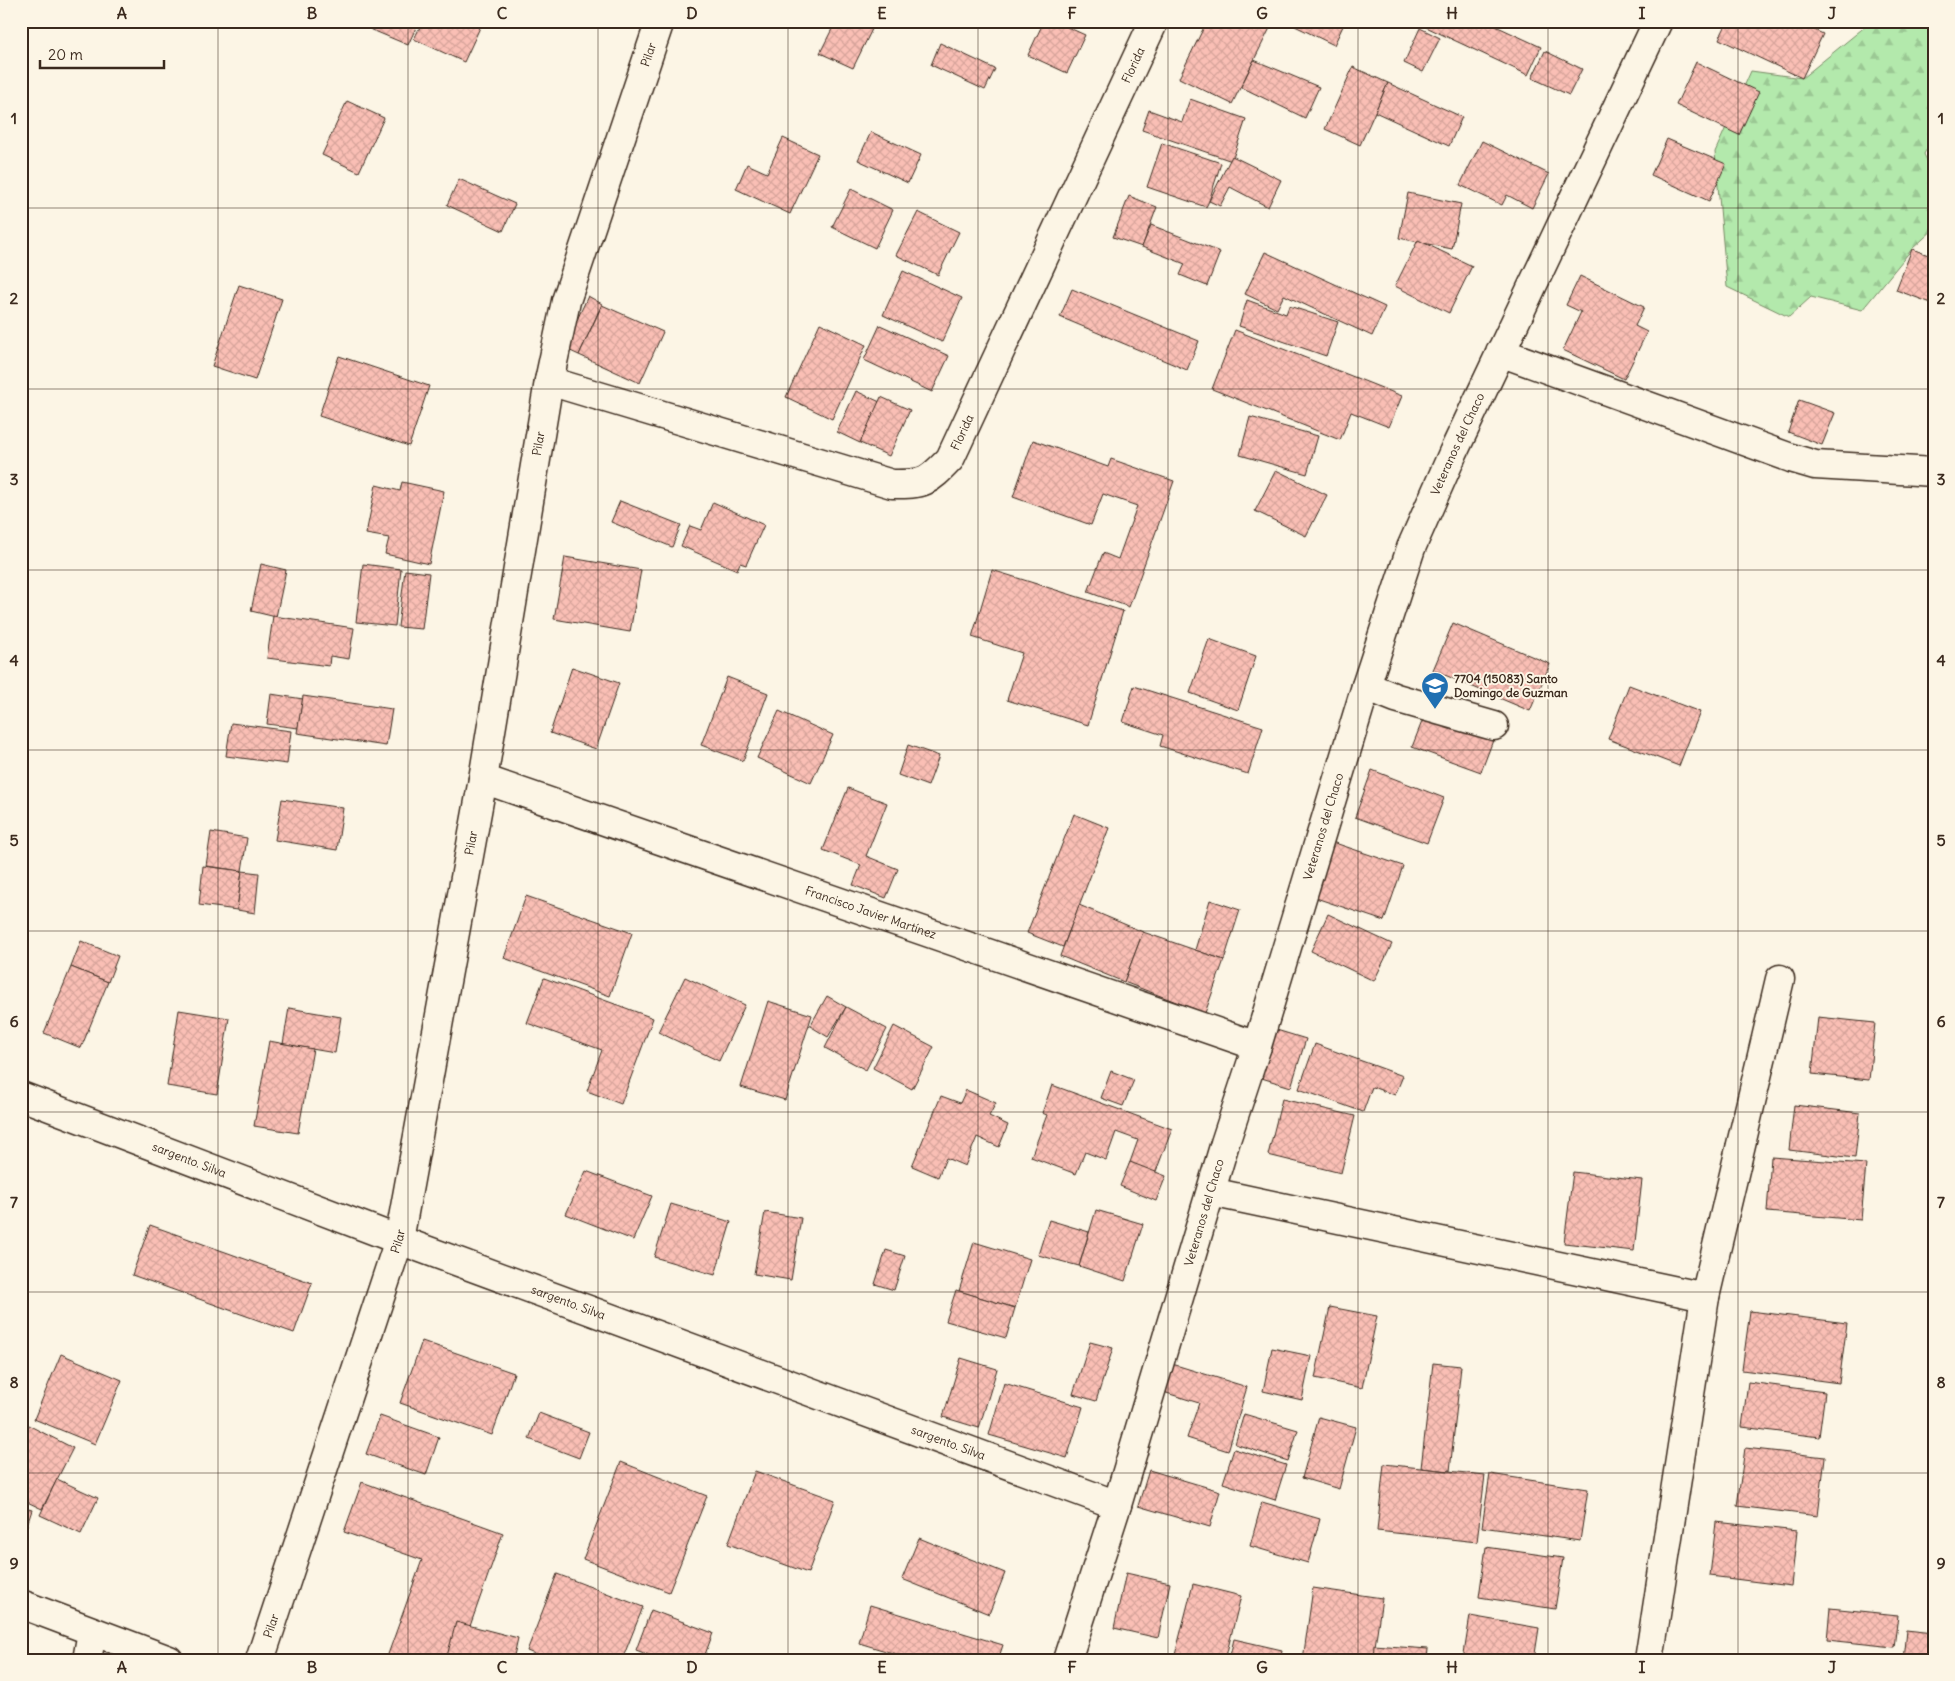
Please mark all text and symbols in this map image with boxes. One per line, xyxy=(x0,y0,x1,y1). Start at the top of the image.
text: A xyxy=(117,3,127,23)
text: B xyxy=(307,3,318,23)
text: C xyxy=(497,3,508,23)
text: D xyxy=(686,3,698,23)
text: E xyxy=(877,3,887,23)
text: F xyxy=(1067,3,1077,23)
text: G xyxy=(1256,3,1268,23)
text: H xyxy=(1446,3,1458,23)
text: I xyxy=(1639,3,1646,23)
text: J xyxy=(1828,3,1837,23)
scale bar xyxy=(40,38,164,70)
street label: Pilar xyxy=(637,41,659,69)
text: 20 m xyxy=(48,45,83,64)
street label: Florida xyxy=(1118,45,1148,85)
text: 1 xyxy=(11,108,17,128)
text: 1 xyxy=(1938,108,1944,128)
text: 2 xyxy=(10,288,19,308)
text: 2 xyxy=(1937,288,1946,308)
street label: Veteranos del Chaco xyxy=(1427,390,1488,497)
street label: Florida xyxy=(947,412,977,452)
street label: Pilar xyxy=(529,430,548,457)
text: 3 xyxy=(9,469,19,489)
text: 3 xyxy=(1936,469,1946,489)
text: 4 xyxy=(9,650,19,670)
text: 4 xyxy=(1936,650,1946,670)
school or university icon: 7704 (15083) Santo Domingo de Guzman xyxy=(1420,671,1450,710)
place label: 7704 (15083) Santo Domingo de Guzman xyxy=(1454,671,1568,701)
street label: Veteranos del Chaco xyxy=(1300,771,1346,882)
street label: Pilar xyxy=(461,829,480,856)
text: 5 xyxy=(9,830,19,850)
text: 5 xyxy=(1936,830,1946,850)
street label: Francisco Javier Martínez xyxy=(803,883,939,942)
text: 6 xyxy=(9,1011,19,1031)
text: 6 xyxy=(1936,1011,1946,1031)
street label: sargento. Silva xyxy=(150,1139,229,1181)
street label: Veteranos del Chaco xyxy=(1181,1157,1227,1268)
text: 7 xyxy=(10,1192,18,1212)
text: 7 xyxy=(1937,1192,1945,1212)
street label: Pilar xyxy=(387,1228,408,1255)
street label: sargento. Silva xyxy=(529,1281,608,1323)
text: 8 xyxy=(9,1372,19,1392)
text: 8 xyxy=(1936,1372,1946,1392)
street label: sargento. Silva xyxy=(909,1422,988,1463)
text: 9 xyxy=(9,1553,19,1573)
text: 9 xyxy=(1936,1553,1946,1573)
street label: Pilar xyxy=(260,1612,282,1640)
text: A xyxy=(117,1657,127,1677)
text: B xyxy=(307,1657,318,1677)
text: C xyxy=(497,1657,508,1677)
text: D xyxy=(686,1657,698,1677)
text: E xyxy=(877,1657,887,1677)
text: F xyxy=(1067,1657,1077,1677)
text: G xyxy=(1256,1657,1268,1677)
text: H xyxy=(1446,1657,1458,1677)
text: I xyxy=(1639,1657,1646,1677)
text: J xyxy=(1828,1657,1837,1677)

